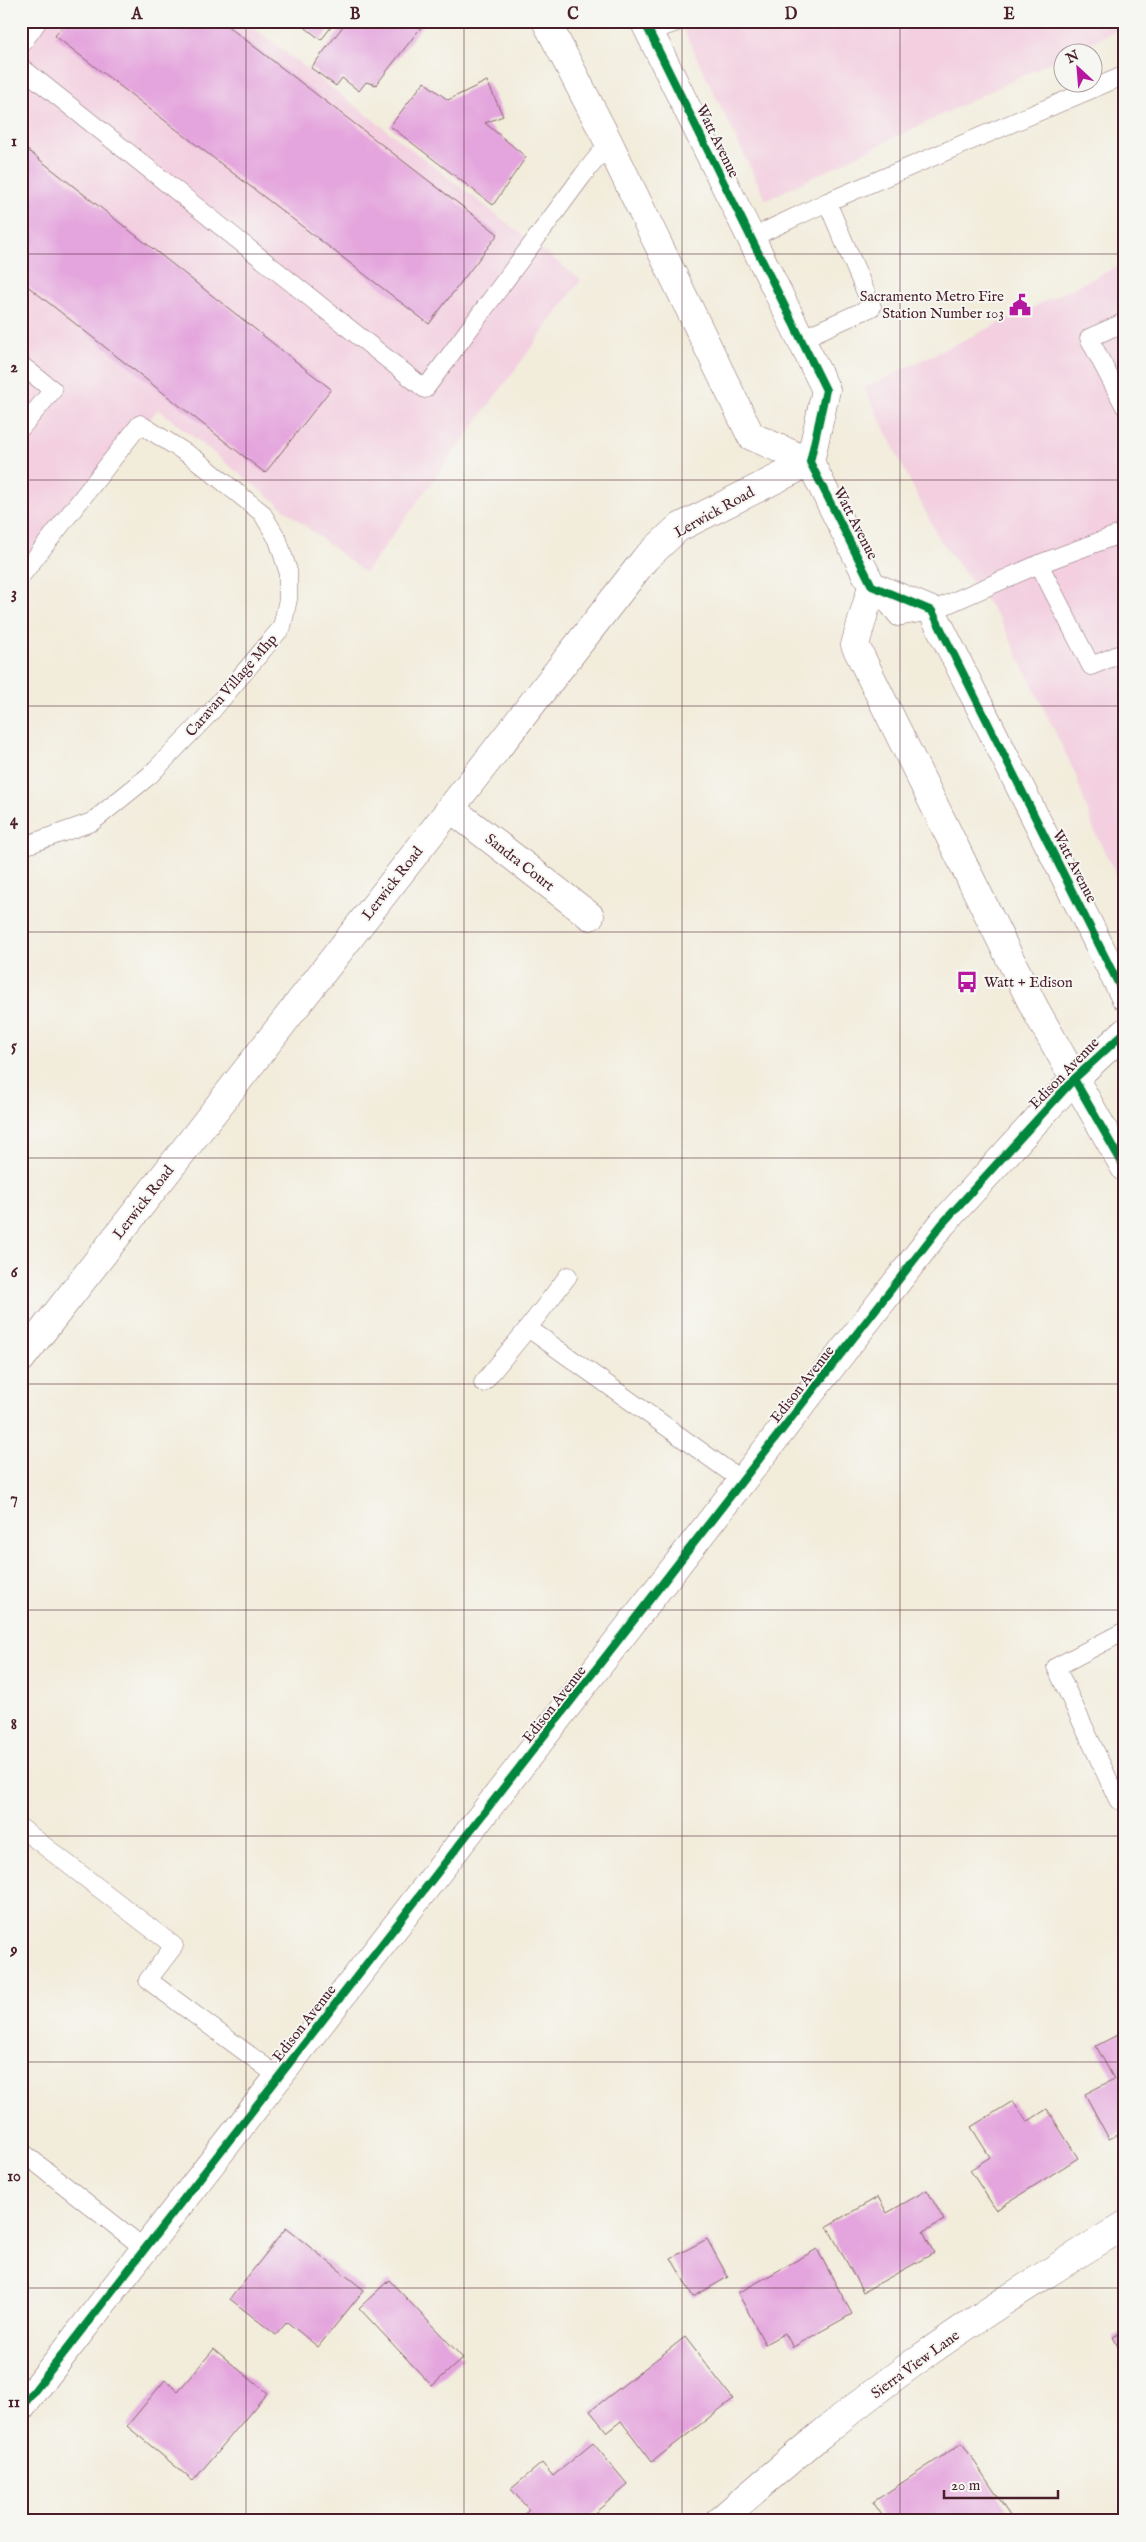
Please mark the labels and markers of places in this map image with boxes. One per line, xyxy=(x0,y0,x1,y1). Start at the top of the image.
place label: Sacramento Metro Fire Station Number 103 xyxy=(860,287,1004,323)
public building icon: Sacramento Metro Fire Station Number 103 xyxy=(1007,292,1033,318)
bus stop icon: Watt + Edison xyxy=(954,969,980,995)
place label: Watt + Edison xyxy=(984,973,1073,992)

